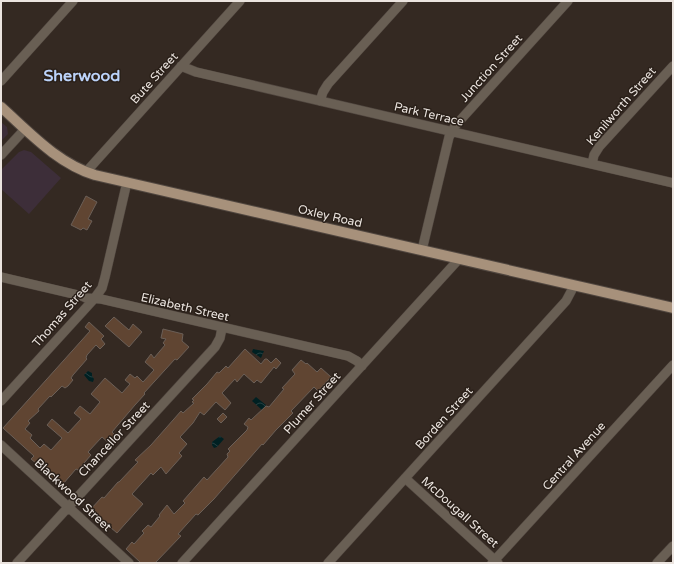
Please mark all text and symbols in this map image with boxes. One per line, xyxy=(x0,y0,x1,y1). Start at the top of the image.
street label: Junction Street xyxy=(457,31,525,105)
street label: Bute Street xyxy=(127,49,181,107)
street label: Kenilworth Street xyxy=(583,64,659,148)
district label: Sherwood xyxy=(44,66,120,86)
street label: Park Terrace xyxy=(393,99,465,129)
street label: Oxley Road xyxy=(296,202,364,230)
street label: Thomas Street xyxy=(30,278,95,350)
street label: Elizabeth Street xyxy=(140,290,231,324)
street label: Plumer Street xyxy=(281,369,344,437)
street label: Borden Street xyxy=(412,384,476,452)
street label: Chancellor Street xyxy=(75,398,153,480)
street label: Central Avenue xyxy=(540,419,608,493)
street label: Blackwood Street xyxy=(32,456,115,534)
street label: McDougall Street xyxy=(419,474,502,551)

